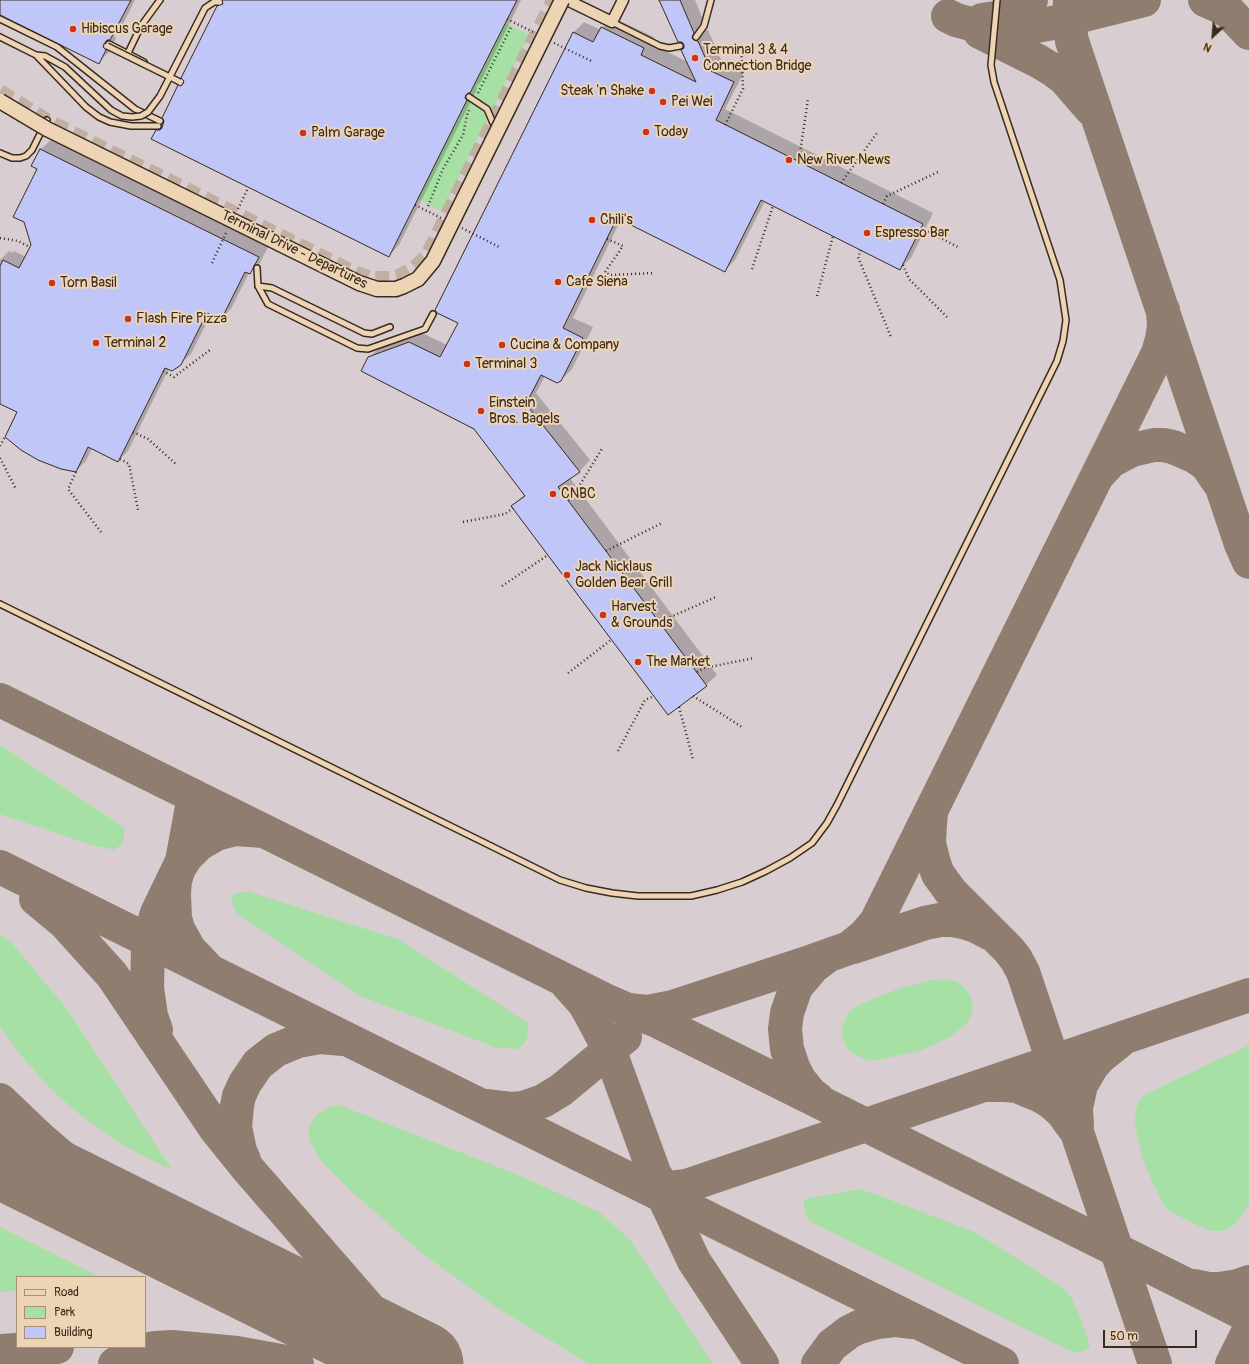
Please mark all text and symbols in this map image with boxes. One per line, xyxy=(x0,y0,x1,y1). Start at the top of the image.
north arrow xyxy=(1193,16,1233,56)
place label: Hibiscus Garage xyxy=(81,21,173,37)
marker: Hibiscus Garage xyxy=(68,24,78,34)
text: N xyxy=(1201,40,1214,55)
place label: Terminal 3 & 4 Connection Bridge xyxy=(703,42,811,74)
marker: Terminal 3 & 4 Connection Bridge xyxy=(690,53,700,63)
place label: Steak 'n Shake xyxy=(560,83,644,99)
marker: Steak 'n Shake xyxy=(647,86,657,96)
place label: Pei Wei xyxy=(671,94,713,110)
marker: Pei Wei xyxy=(658,97,668,107)
place label: Today xyxy=(654,124,688,140)
place label: Palm Garage xyxy=(311,125,385,141)
marker: Today xyxy=(641,127,651,137)
marker: Palm Garage xyxy=(298,128,308,138)
place label: New River News xyxy=(797,152,890,168)
marker: New River News xyxy=(784,155,794,165)
street label: Terminal Drive - Departures xyxy=(218,207,370,293)
place label: Chili's xyxy=(600,212,633,228)
marker: Chili's xyxy=(587,215,597,225)
place label: Espresso Bar xyxy=(875,225,949,241)
marker: Espresso Bar xyxy=(862,228,872,238)
place label: Cafe Siena xyxy=(566,274,628,290)
place label: Torn Basil xyxy=(60,275,117,291)
marker: Cafe Siena xyxy=(553,277,563,287)
marker: Torn Basil xyxy=(47,278,57,288)
place label: Flash Fire Pizza xyxy=(136,311,227,327)
marker: Flash Fire Pizza xyxy=(123,314,133,324)
place label: Terminal 2 xyxy=(104,335,166,351)
place label: Cucina & Company xyxy=(510,337,619,353)
marker: Terminal 2 xyxy=(91,338,101,348)
marker: Cucina & Company xyxy=(497,340,507,350)
place label: Terminal 3 xyxy=(475,356,537,372)
marker: Terminal 3 xyxy=(462,359,472,369)
place label: Einstein Bros. Bagels xyxy=(489,395,559,428)
marker: Einstein Bros. Bagels xyxy=(476,406,486,416)
place label: CNBC xyxy=(561,486,596,502)
marker: CNBC xyxy=(548,489,558,499)
place label: Jack Nicklaus Golden Bear Grill xyxy=(575,559,673,592)
marker: Jack Nicklaus Golden Bear Grill xyxy=(562,570,572,580)
place label: Harvest & Grounds xyxy=(611,599,672,632)
marker: Harvest & Grounds xyxy=(598,610,608,620)
place label: The Market xyxy=(646,654,710,670)
marker: The Market xyxy=(633,657,643,667)
legend xyxy=(16,1276,146,1348)
text: Road xyxy=(54,1285,79,1300)
text: Park xyxy=(54,1305,75,1320)
scale bar xyxy=(1105,1322,1199,1348)
text: Building xyxy=(54,1325,93,1340)
text: 50 m xyxy=(1110,1329,1138,1344)

